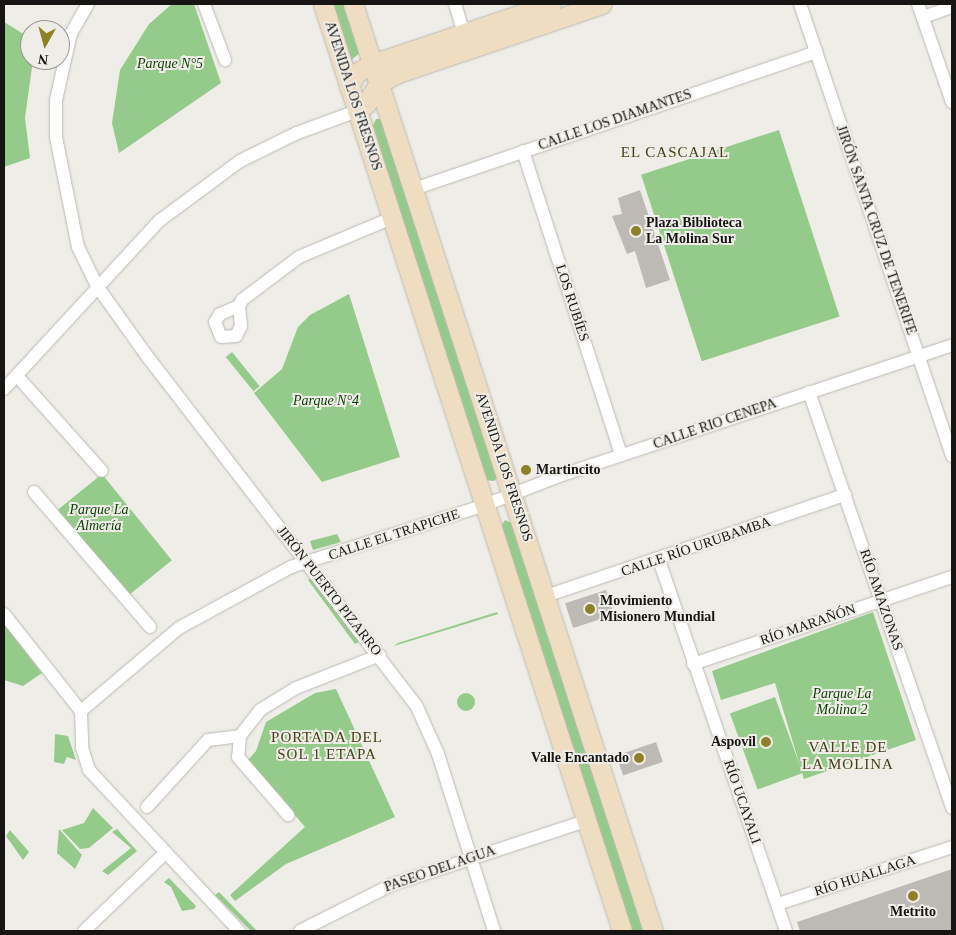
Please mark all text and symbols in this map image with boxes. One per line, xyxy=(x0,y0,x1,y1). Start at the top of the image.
street label: AVENIDA LOS FRESNOS xyxy=(321,19,385,173)
north arrow xyxy=(20,20,70,70)
text: N xyxy=(37,51,49,67)
park label: Parque N°5 xyxy=(137,56,203,72)
street label: CALLE LOS DIAMANTES xyxy=(536,86,694,154)
street label: JIRÓN SANTA CRUZ DE TENERIFE xyxy=(832,123,920,337)
district label: EL CASCAJAL xyxy=(619,144,731,162)
place label: Plaza Biblioteca La Molina Sur xyxy=(646,215,742,248)
marker: Plaza Biblioteca La Molina Sur xyxy=(630,225,642,237)
street label: LOS RUBÍES xyxy=(552,262,592,344)
street label: AVENIDA LOS FRESNOS xyxy=(472,390,536,544)
park label: Parque N°4 xyxy=(293,393,359,409)
street label: CALLE RIO CENEPA xyxy=(651,395,779,453)
place label: Martincito xyxy=(536,462,601,478)
marker: Martincito xyxy=(520,464,532,476)
park label: Parque La Almería xyxy=(70,502,128,534)
street label: CALLE EL TRAPICHE xyxy=(326,506,462,564)
street label: CALLE RÍO URUBAMBA xyxy=(619,513,773,581)
street label: JIRÓN PUERTO PIZARRO xyxy=(273,523,385,659)
street label: RÍO AMAZONAS xyxy=(856,547,906,653)
place label: Movimiento Misionero Mundial xyxy=(600,593,715,626)
street label: RÍO MARAÑÓN xyxy=(758,601,858,649)
marker: Movimiento Misionero Mundial xyxy=(584,603,596,615)
park label: Parque La Molina 2 xyxy=(813,686,871,719)
district label: PORTADA DEL SOL 1 ETAPA xyxy=(269,728,385,763)
place label: Aspovil xyxy=(711,734,756,750)
marker: Aspovil xyxy=(760,736,772,748)
district label: VALLE DE LA MOLINA xyxy=(801,738,895,773)
place label: Valle Encantado xyxy=(531,750,629,766)
marker: Valle Encantado xyxy=(633,752,645,764)
street label: RÍO UCAYALI xyxy=(720,758,764,846)
street label: PASEO DEL AGUA xyxy=(382,842,498,896)
street label: RÍO HUALLAGA xyxy=(812,852,918,900)
marker: Metrito xyxy=(907,890,919,902)
place label: Metrito xyxy=(890,904,936,920)

